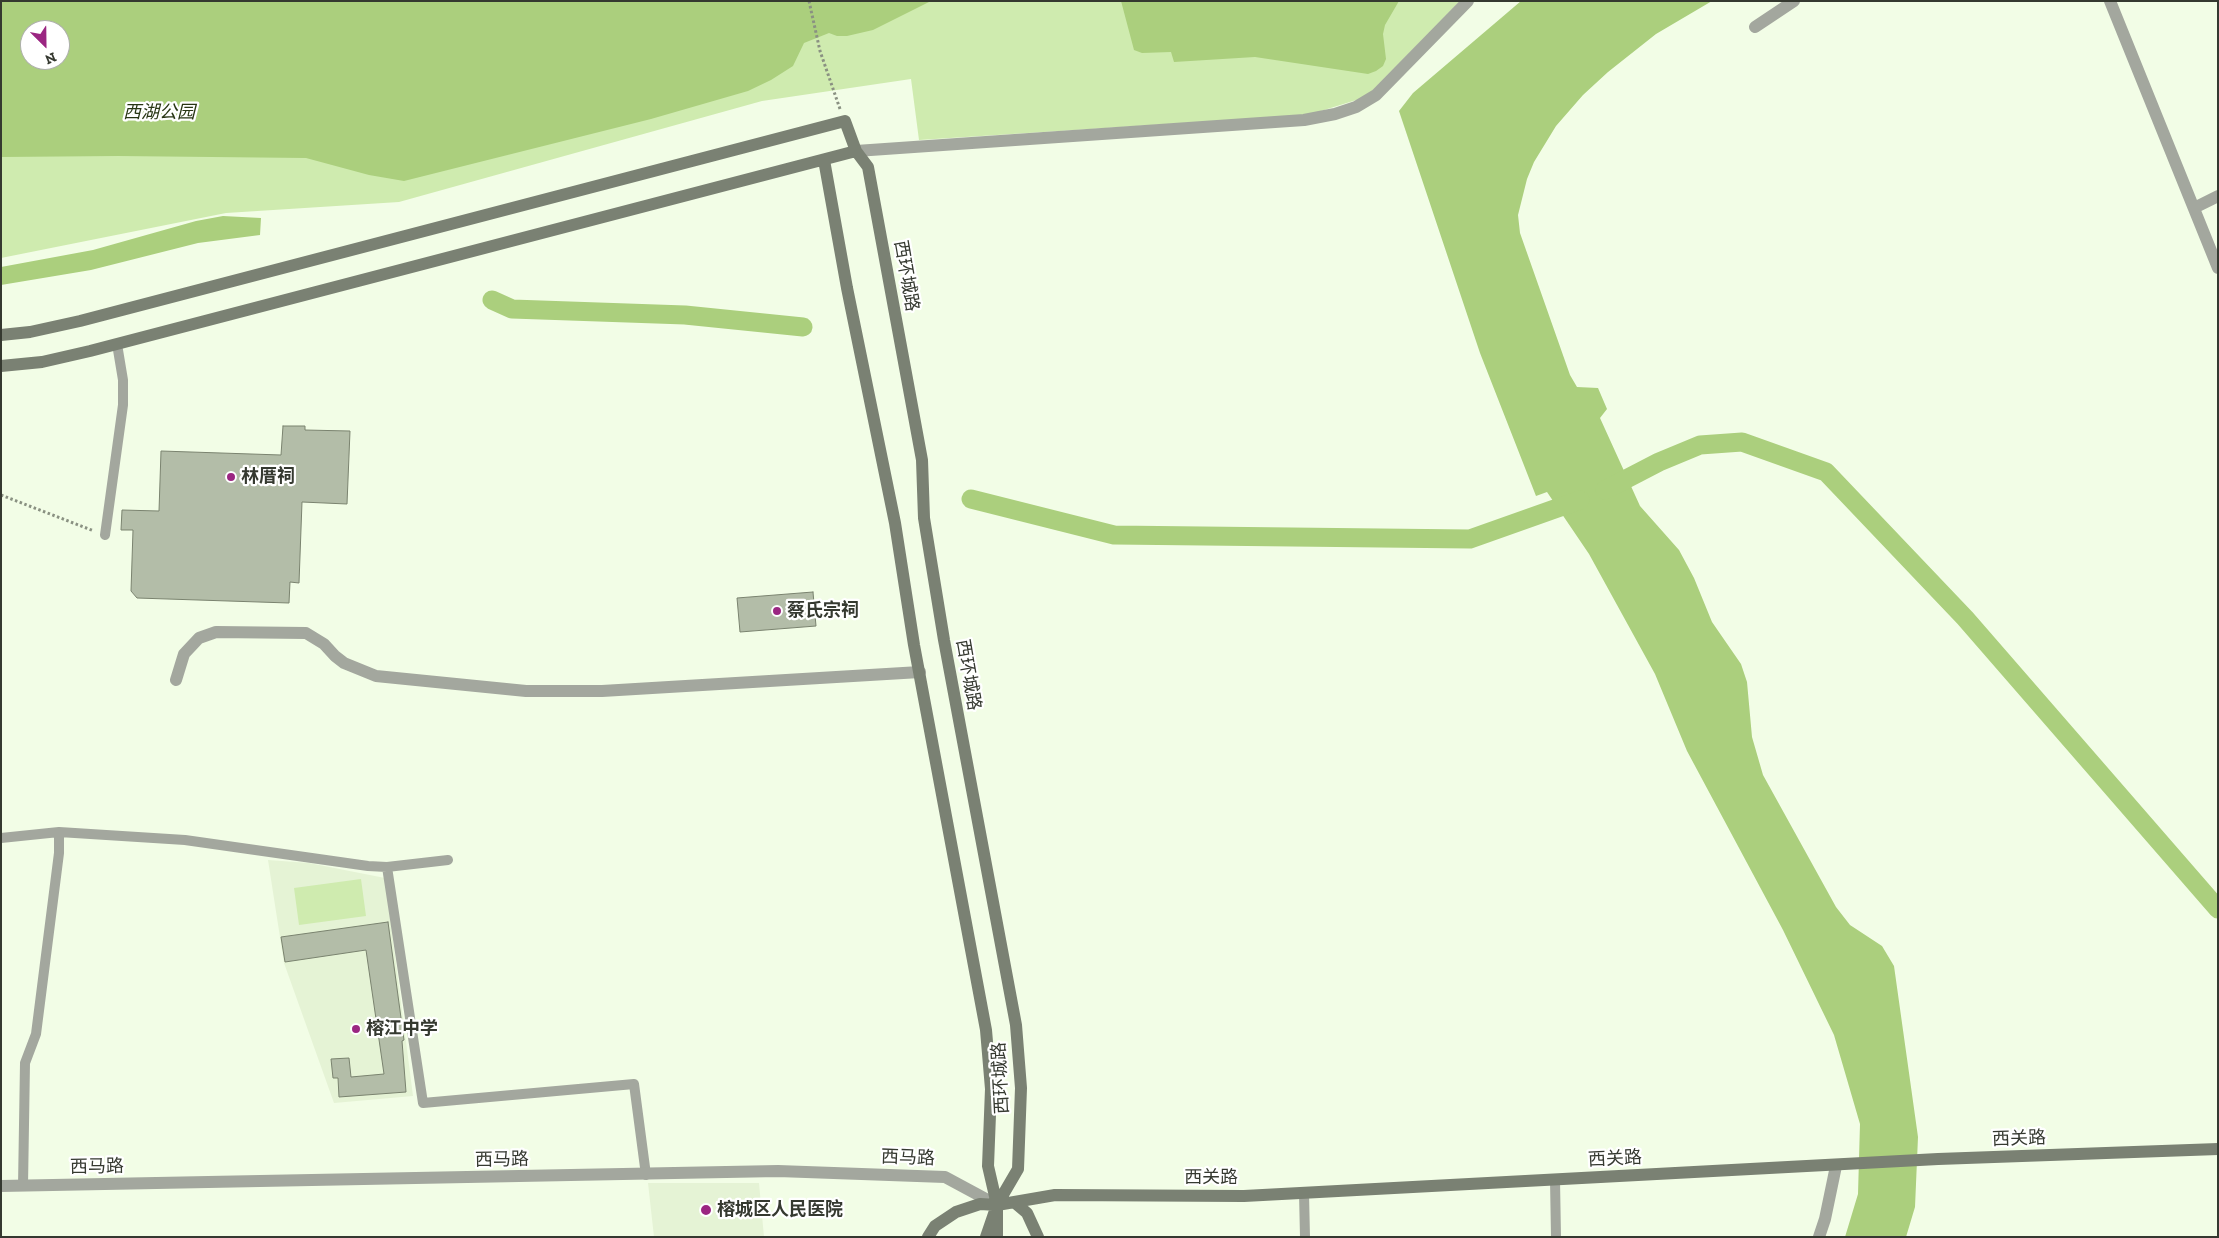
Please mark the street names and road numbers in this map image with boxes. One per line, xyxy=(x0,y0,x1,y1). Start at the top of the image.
street label: 西环城路 xyxy=(889,239,923,313)
street label: 西环城路 xyxy=(951,638,985,712)
street label: 西环城路 xyxy=(988,1041,1014,1115)
street label: 西关路 xyxy=(1992,1127,2046,1151)
street label: 西马路 xyxy=(881,1146,935,1170)
street label: 西关路 xyxy=(1587,1147,1643,1171)
street label: 西马路 xyxy=(475,1149,529,1171)
street label: 西马路 xyxy=(70,1156,124,1178)
street label: 西关路 xyxy=(1184,1167,1238,1189)

